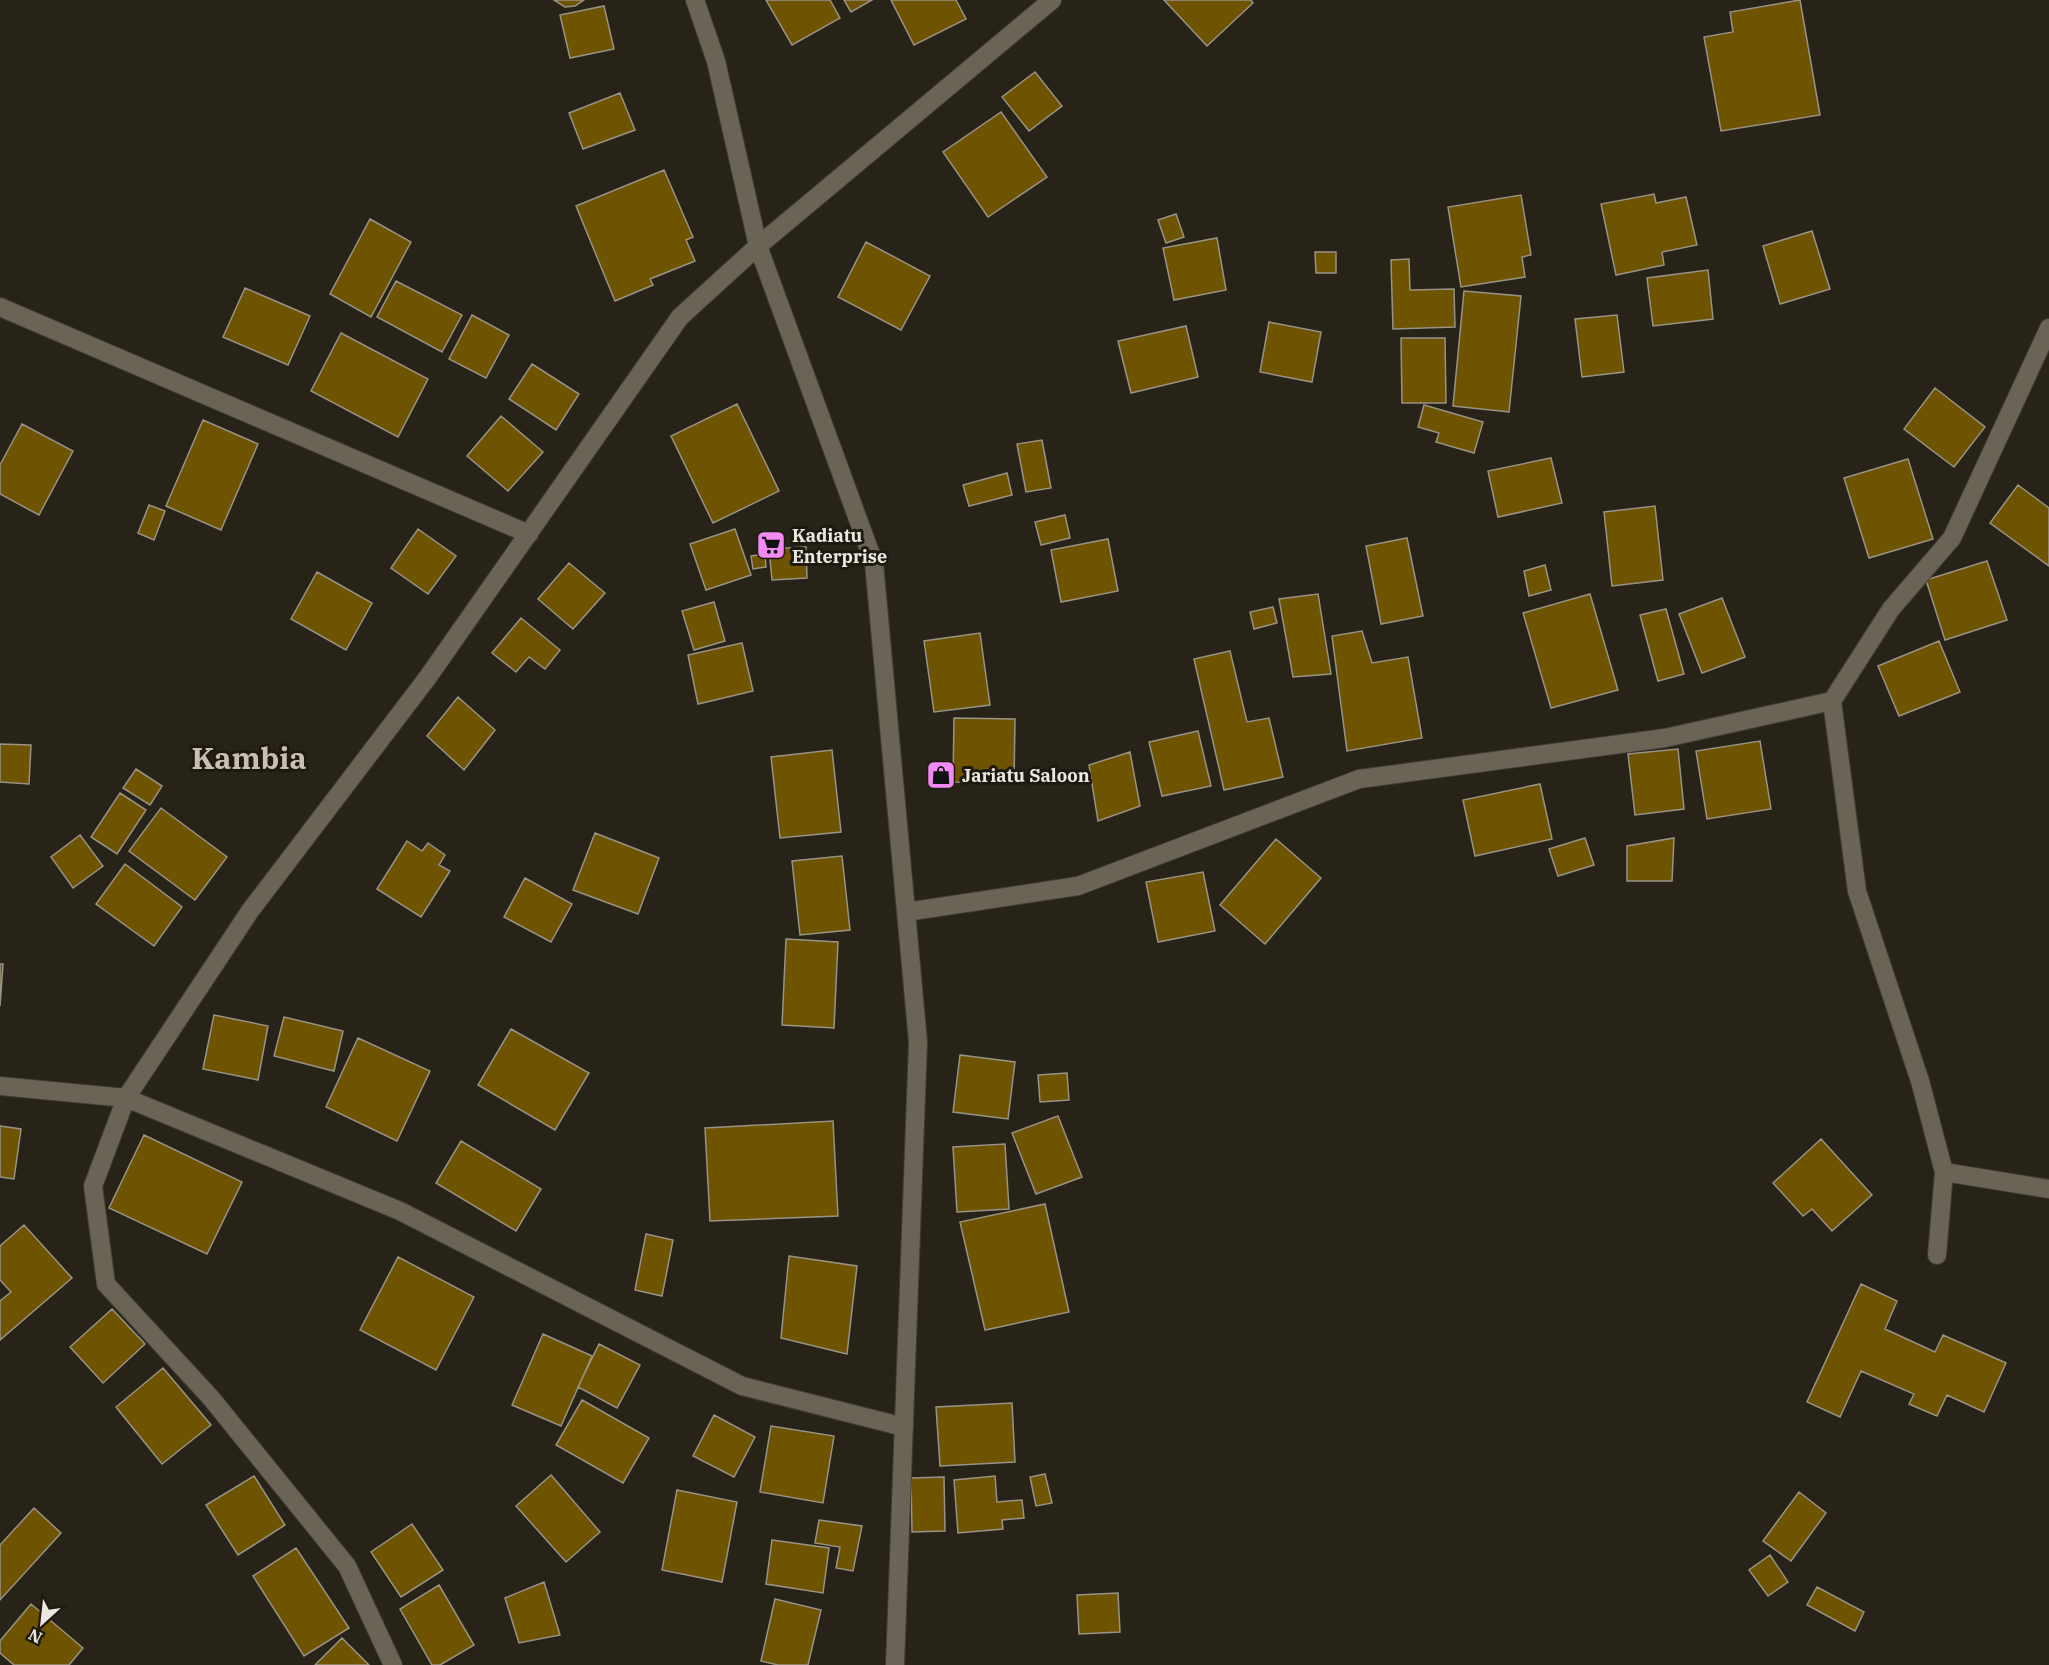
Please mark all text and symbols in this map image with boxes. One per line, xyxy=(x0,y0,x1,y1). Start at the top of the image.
place label: Kadiatu Enterprise xyxy=(792,524,887,568)
supermarket icon: Kadiatu Enterprise xyxy=(755,529,787,561)
district label: Kambia xyxy=(191,738,307,777)
shop icon: Jariatu Saloon xyxy=(925,759,957,791)
place label: Jariatu Saloon xyxy=(962,764,1090,787)
north arrow xyxy=(12,1593,72,1653)
text: N xyxy=(25,1625,45,1648)

